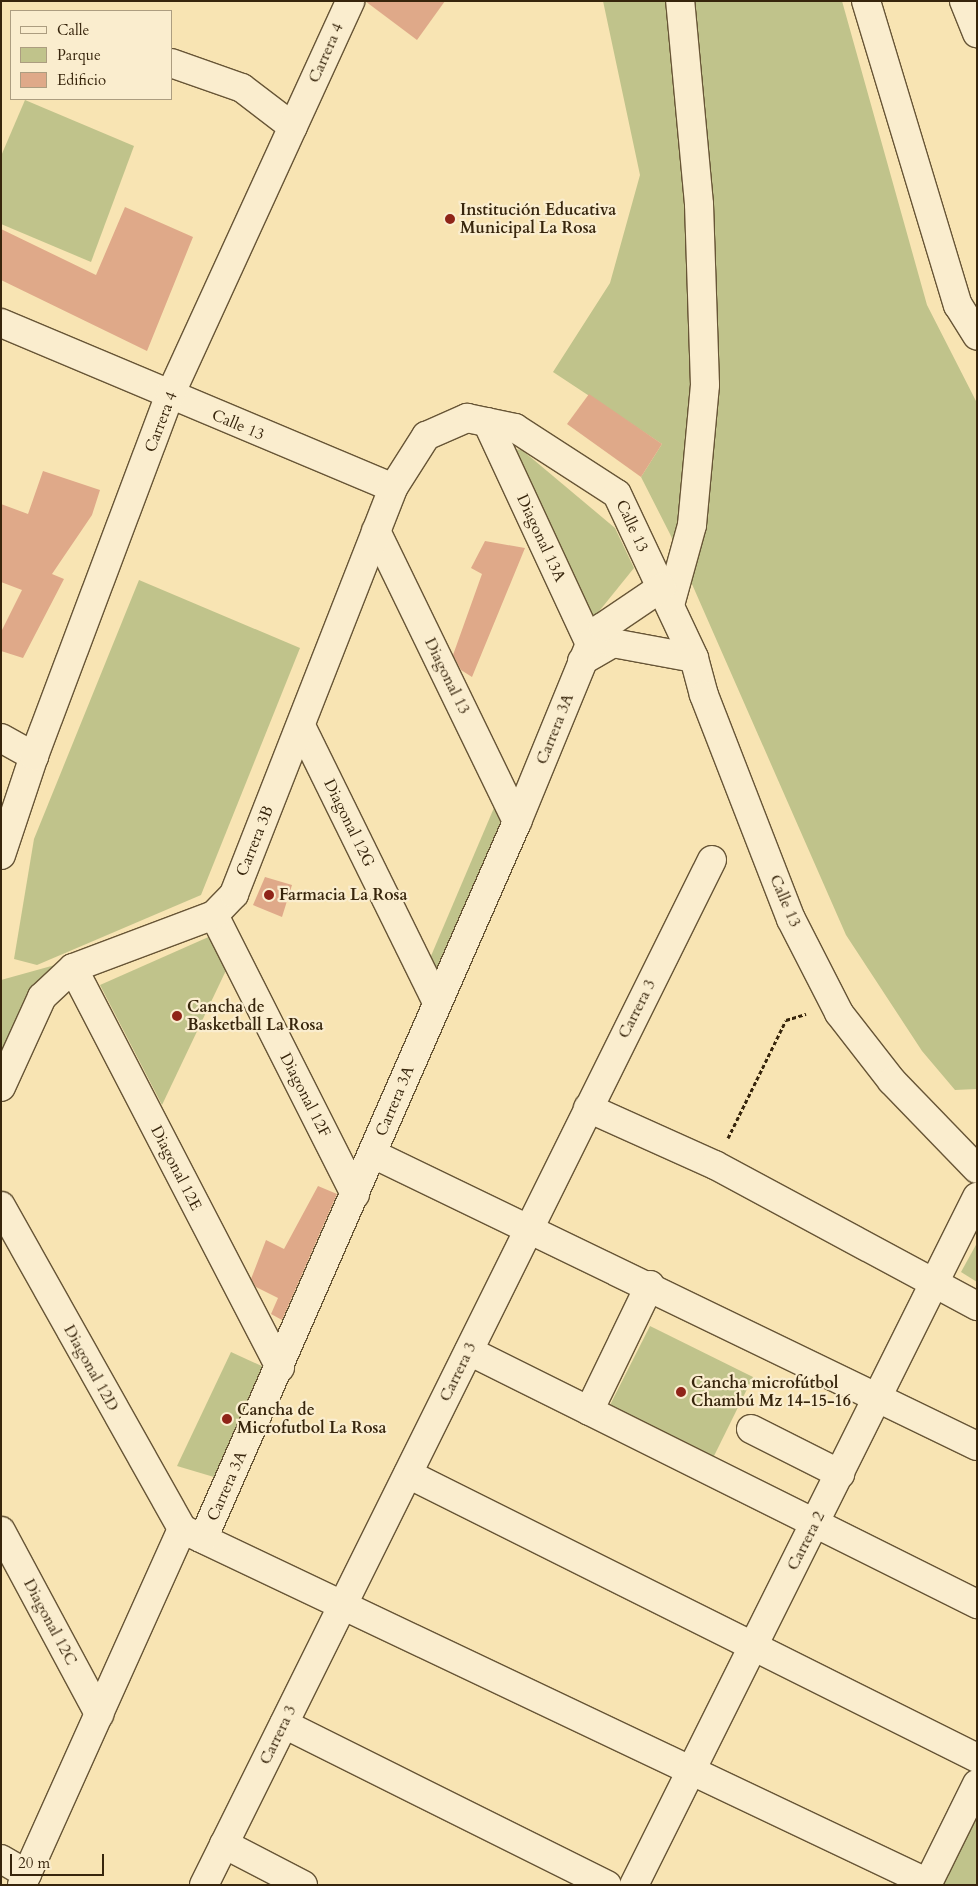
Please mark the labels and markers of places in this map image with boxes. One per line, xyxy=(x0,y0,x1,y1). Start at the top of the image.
place label: Institución Educativa Municipal La Rosa xyxy=(460,200,616,238)
marker: Institución Educativa Municipal La Rosa xyxy=(444,213,456,225)
place label: Farmacia La Rosa xyxy=(279,885,407,905)
marker: Farmacia La Rosa xyxy=(263,889,275,901)
place label: Cancha de Basketball La Rosa xyxy=(187,997,323,1035)
marker: Cancha de Basketball La Rosa xyxy=(171,1010,183,1022)
place label: Cancha microfútbol Chambú Mz 14-15-16 xyxy=(691,1373,851,1411)
marker: Cancha microfútbol Chambú Mz 14-15-16 xyxy=(675,1386,687,1398)
place label: Cancha de Microfutbol La Rosa xyxy=(237,1400,386,1438)
marker: Cancha de Microfutbol La Rosa xyxy=(221,1413,233,1425)

